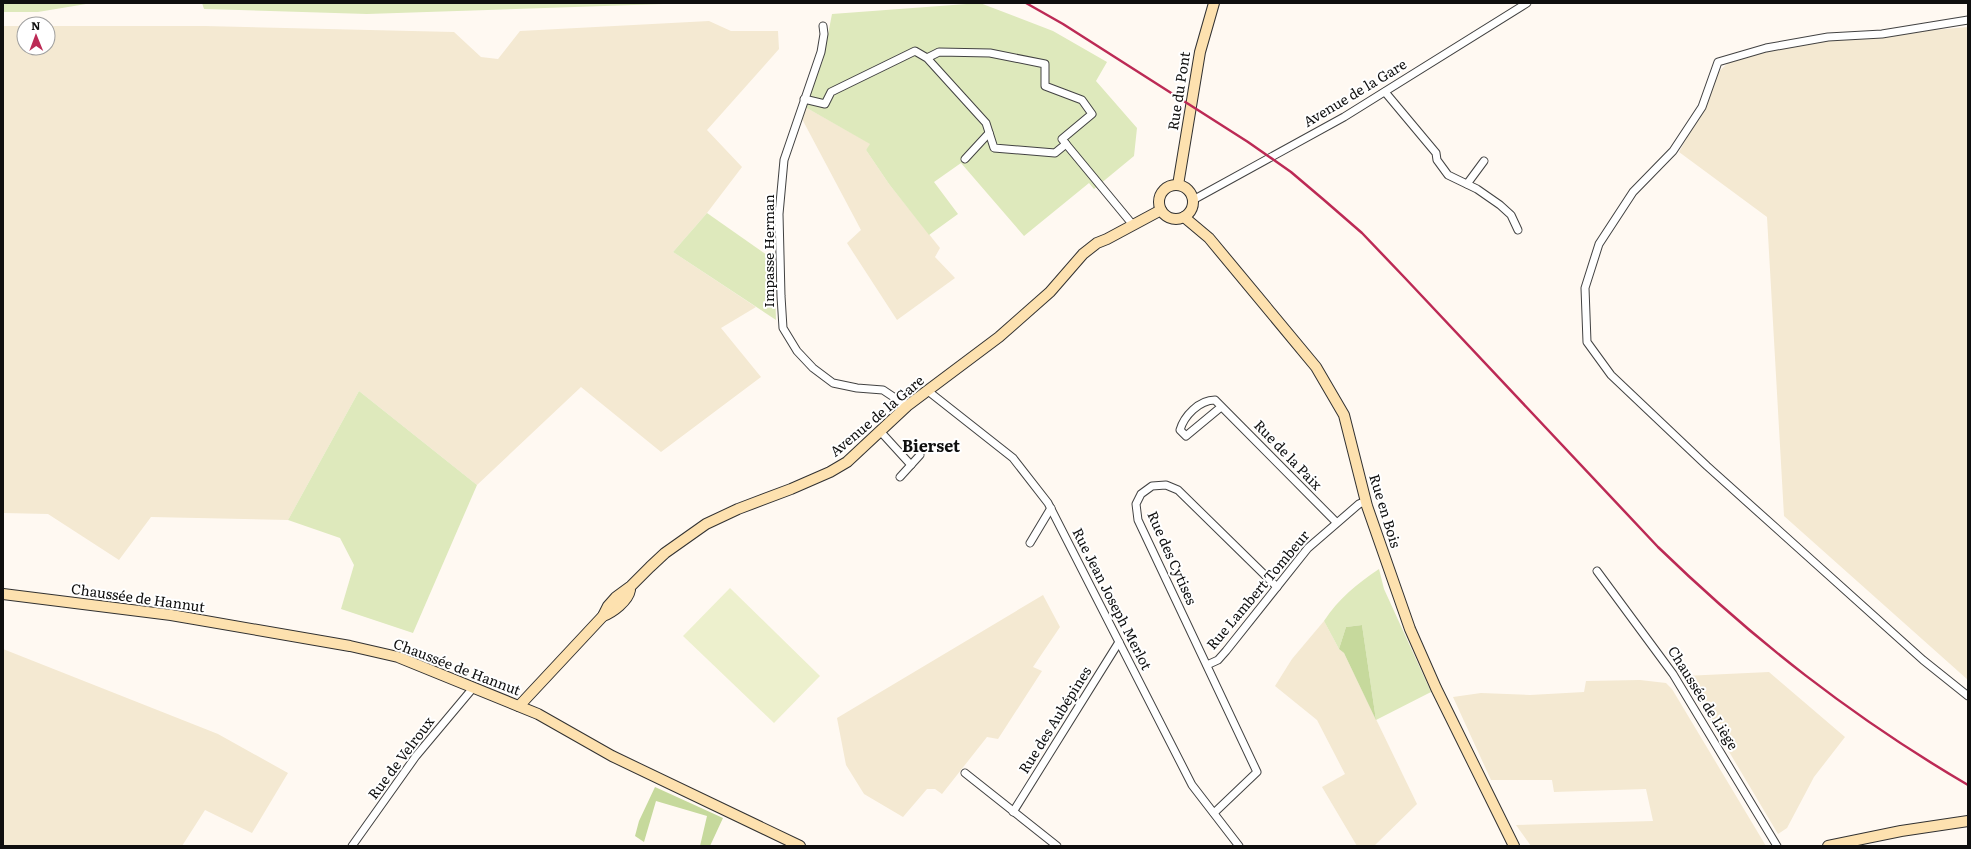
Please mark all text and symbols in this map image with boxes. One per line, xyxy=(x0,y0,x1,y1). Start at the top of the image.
north arrow xyxy=(16,16,56,56)
text: N xyxy=(31,17,41,33)
street label: Rue du Pont xyxy=(1162,50,1194,132)
street label: Avenue de la Gare xyxy=(1299,53,1410,131)
street label: Impasse Herman xyxy=(758,194,778,308)
street label: Avenue de la Gare xyxy=(825,370,928,461)
street label: Rue de la Paix xyxy=(1250,415,1327,494)
district label: Bierset xyxy=(902,433,960,457)
street label: Rue en Bois xyxy=(1365,471,1407,550)
street label: Rue des Cytises xyxy=(1143,508,1203,608)
street label: Rue Jean Joseph Merlot xyxy=(1068,524,1158,673)
street label: Rue Lambert Tombeur xyxy=(1201,525,1313,653)
street label: Chaussée de Hannut xyxy=(70,578,207,616)
street label: Chaussée de Hannut xyxy=(391,633,524,700)
street label: Chaussée de Liège xyxy=(1664,642,1744,753)
street label: Rue des Aubépines xyxy=(1013,662,1095,777)
street label: Rue de Velroux xyxy=(362,712,438,803)

